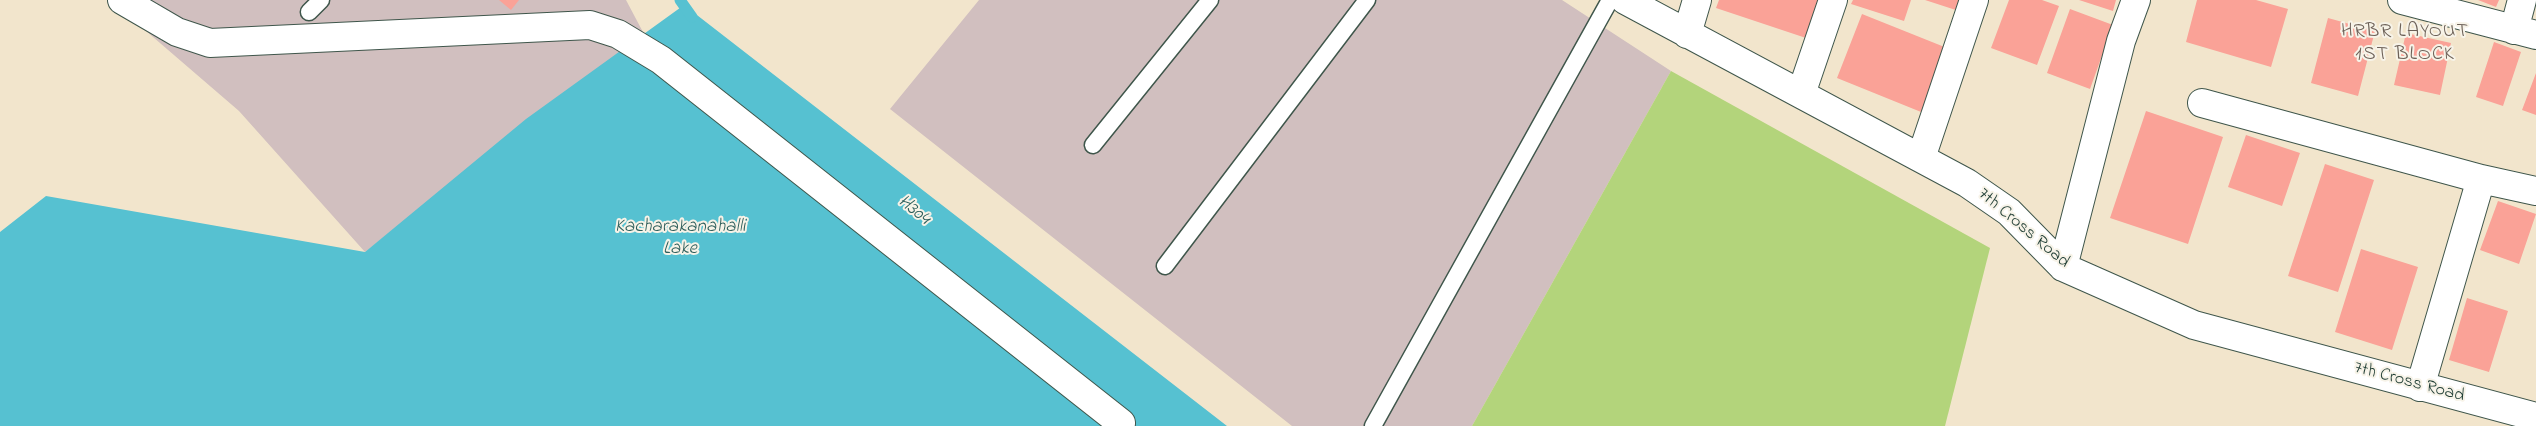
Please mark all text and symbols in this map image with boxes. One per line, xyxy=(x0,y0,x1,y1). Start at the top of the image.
district label: HRBR LAYOUT 1ST BLOCK xyxy=(2340,21,2470,68)
street label: 7th Cross Road xyxy=(1973,184,2073,274)
water label: H304 xyxy=(892,191,934,231)
water label: Kacharakanahalli Lake xyxy=(615,217,745,261)
street label: 7th Cross Road xyxy=(2351,358,2467,408)

